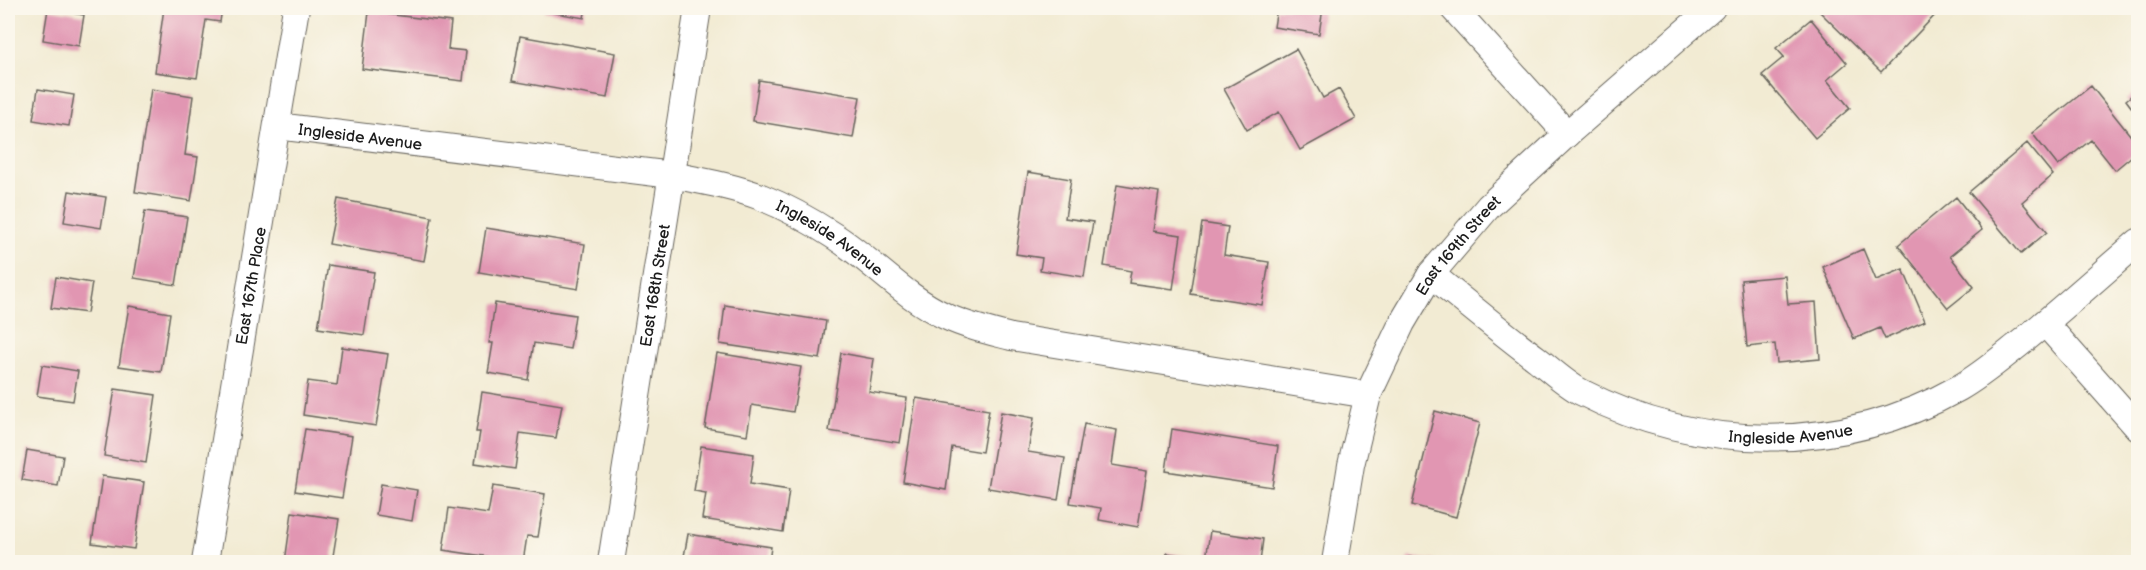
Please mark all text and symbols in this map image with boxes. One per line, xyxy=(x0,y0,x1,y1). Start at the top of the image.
street label: Ingleside Avenue xyxy=(297,121,424,155)
street label: East 169th Street xyxy=(1412,192,1505,299)
street label: Ingleside Avenue xyxy=(773,197,887,281)
street label: East 168th Street xyxy=(637,223,675,348)
street label: East 167th Place xyxy=(233,225,271,346)
street label: Ingleside Avenue xyxy=(1728,421,1855,449)

